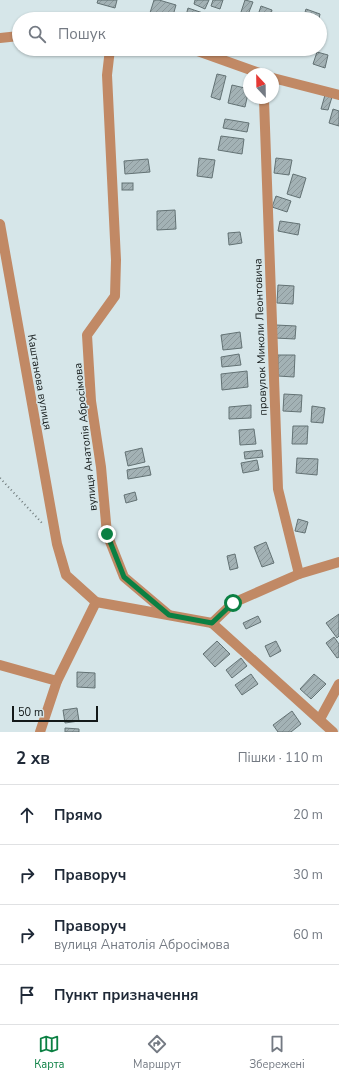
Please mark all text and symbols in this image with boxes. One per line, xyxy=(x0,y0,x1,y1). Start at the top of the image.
search box xyxy=(12,12,327,56)
icon: search xyxy=(26,23,48,45)
text: Пошук xyxy=(58,24,106,44)
north arrow xyxy=(243,68,279,104)
street label: провулок Миколи Леонтовича xyxy=(250,258,271,416)
street label: Каштанова вулиця xyxy=(24,333,55,431)
street label: вулиця Анатолія Абросімова xyxy=(70,362,101,512)
route end xyxy=(98,525,116,543)
route start xyxy=(224,594,242,612)
scale bar xyxy=(12,704,98,723)
text: 50 m xyxy=(18,705,43,720)
text: 2 хв xyxy=(16,747,50,770)
text: Пішки · 110 m xyxy=(238,749,323,767)
icon: ahead xyxy=(16,804,38,826)
text: Прямо xyxy=(54,805,102,825)
text: 20 m xyxy=(293,806,323,824)
icon: right xyxy=(16,864,38,886)
text: Праворуч xyxy=(54,865,126,885)
text: 30 m xyxy=(293,866,323,884)
text: Праворуч xyxy=(54,916,126,936)
icon: right xyxy=(16,924,38,946)
text: 60 m xyxy=(293,926,323,944)
text: вулиця Анатолія Абросімова xyxy=(54,936,230,954)
icon: arrive xyxy=(16,984,38,1006)
text: Пункт призначення xyxy=(54,985,199,1005)
tab: Карта xyxy=(34,1033,65,1072)
tab: Маршрут xyxy=(133,1033,181,1072)
tab: Збережені xyxy=(249,1033,305,1072)

